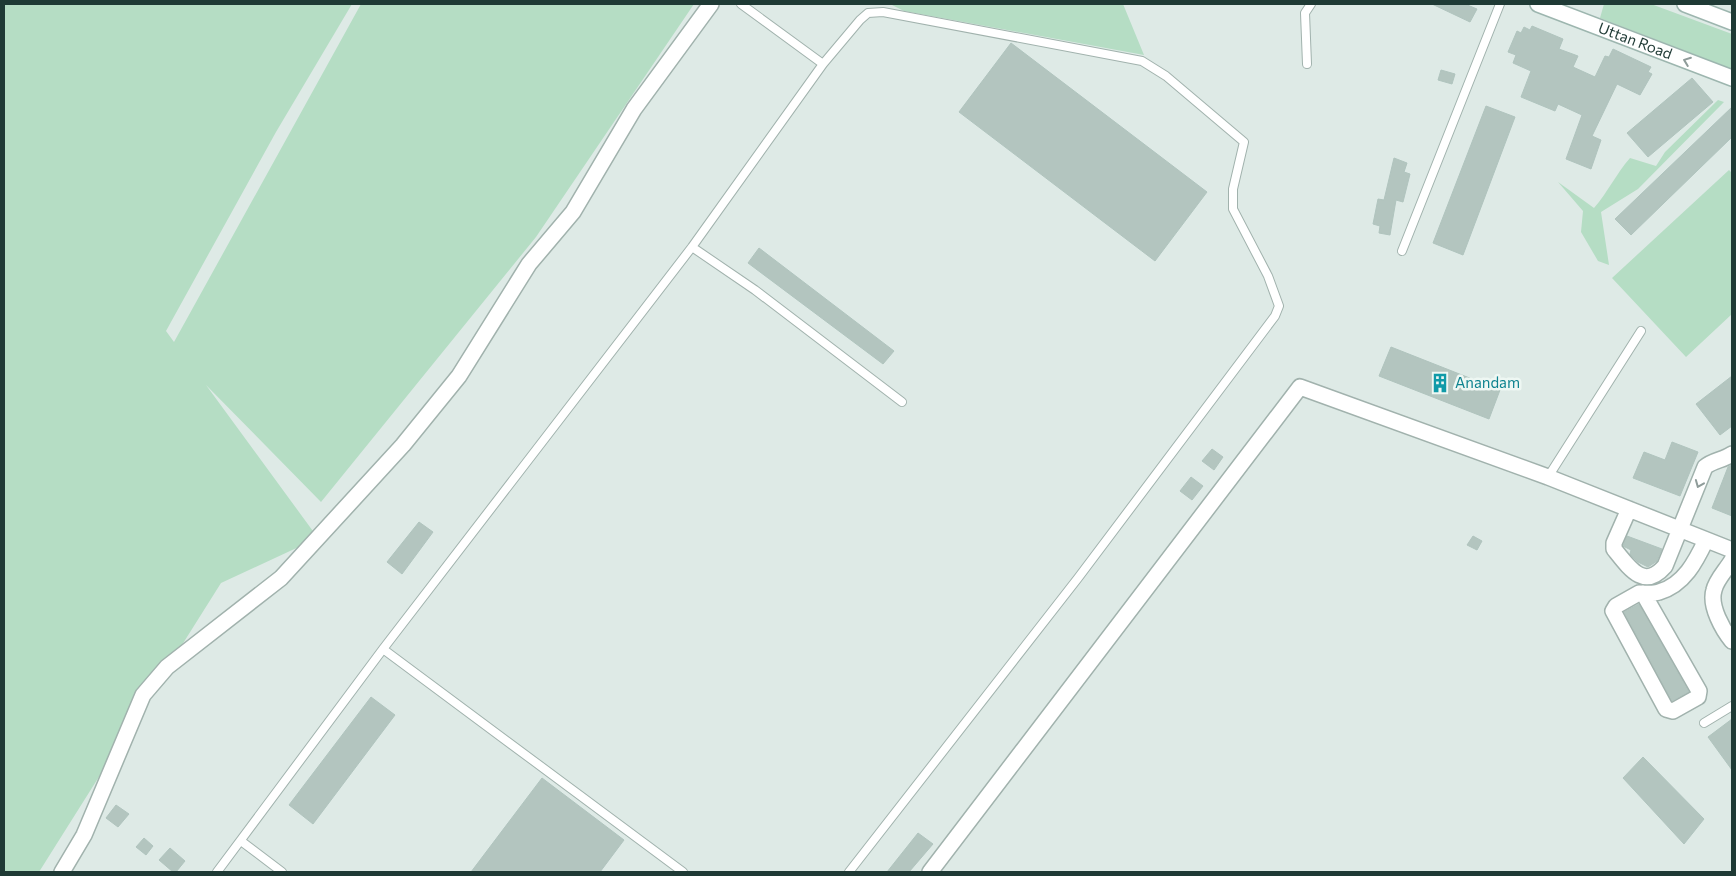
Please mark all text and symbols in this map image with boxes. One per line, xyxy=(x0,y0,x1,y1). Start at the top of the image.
street label: Uttan Road xyxy=(1596,18,1675,62)
one-way arrow xyxy=(1683,56,1692,67)
building icon: Anandam xyxy=(1429,372,1451,394)
place label: Anandam xyxy=(1455,373,1520,391)
one-way arrow xyxy=(1694,479,1705,488)

